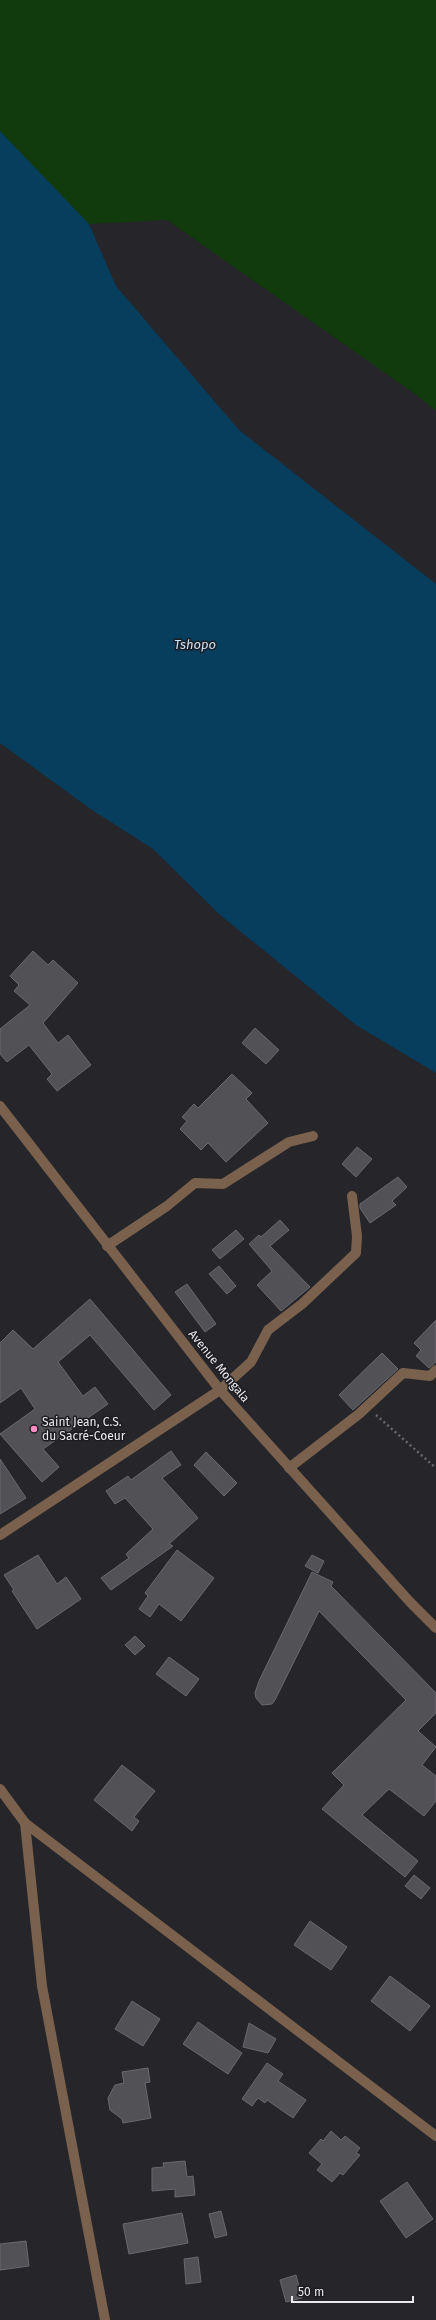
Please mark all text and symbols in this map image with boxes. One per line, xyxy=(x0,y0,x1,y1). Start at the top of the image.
water label: Tshopo xyxy=(174,637,216,652)
street label: Avenue Mongala xyxy=(186,1327,252,1405)
place label: Saint Jean, C.S. du Sacré-Coeur xyxy=(42,1415,126,1443)
marker: Saint Jean, C.S. du Sacré-Coeur xyxy=(29,1424,39,1434)
scale bar xyxy=(292,2278,413,2304)
text: 50 m xyxy=(298,2285,324,2299)

